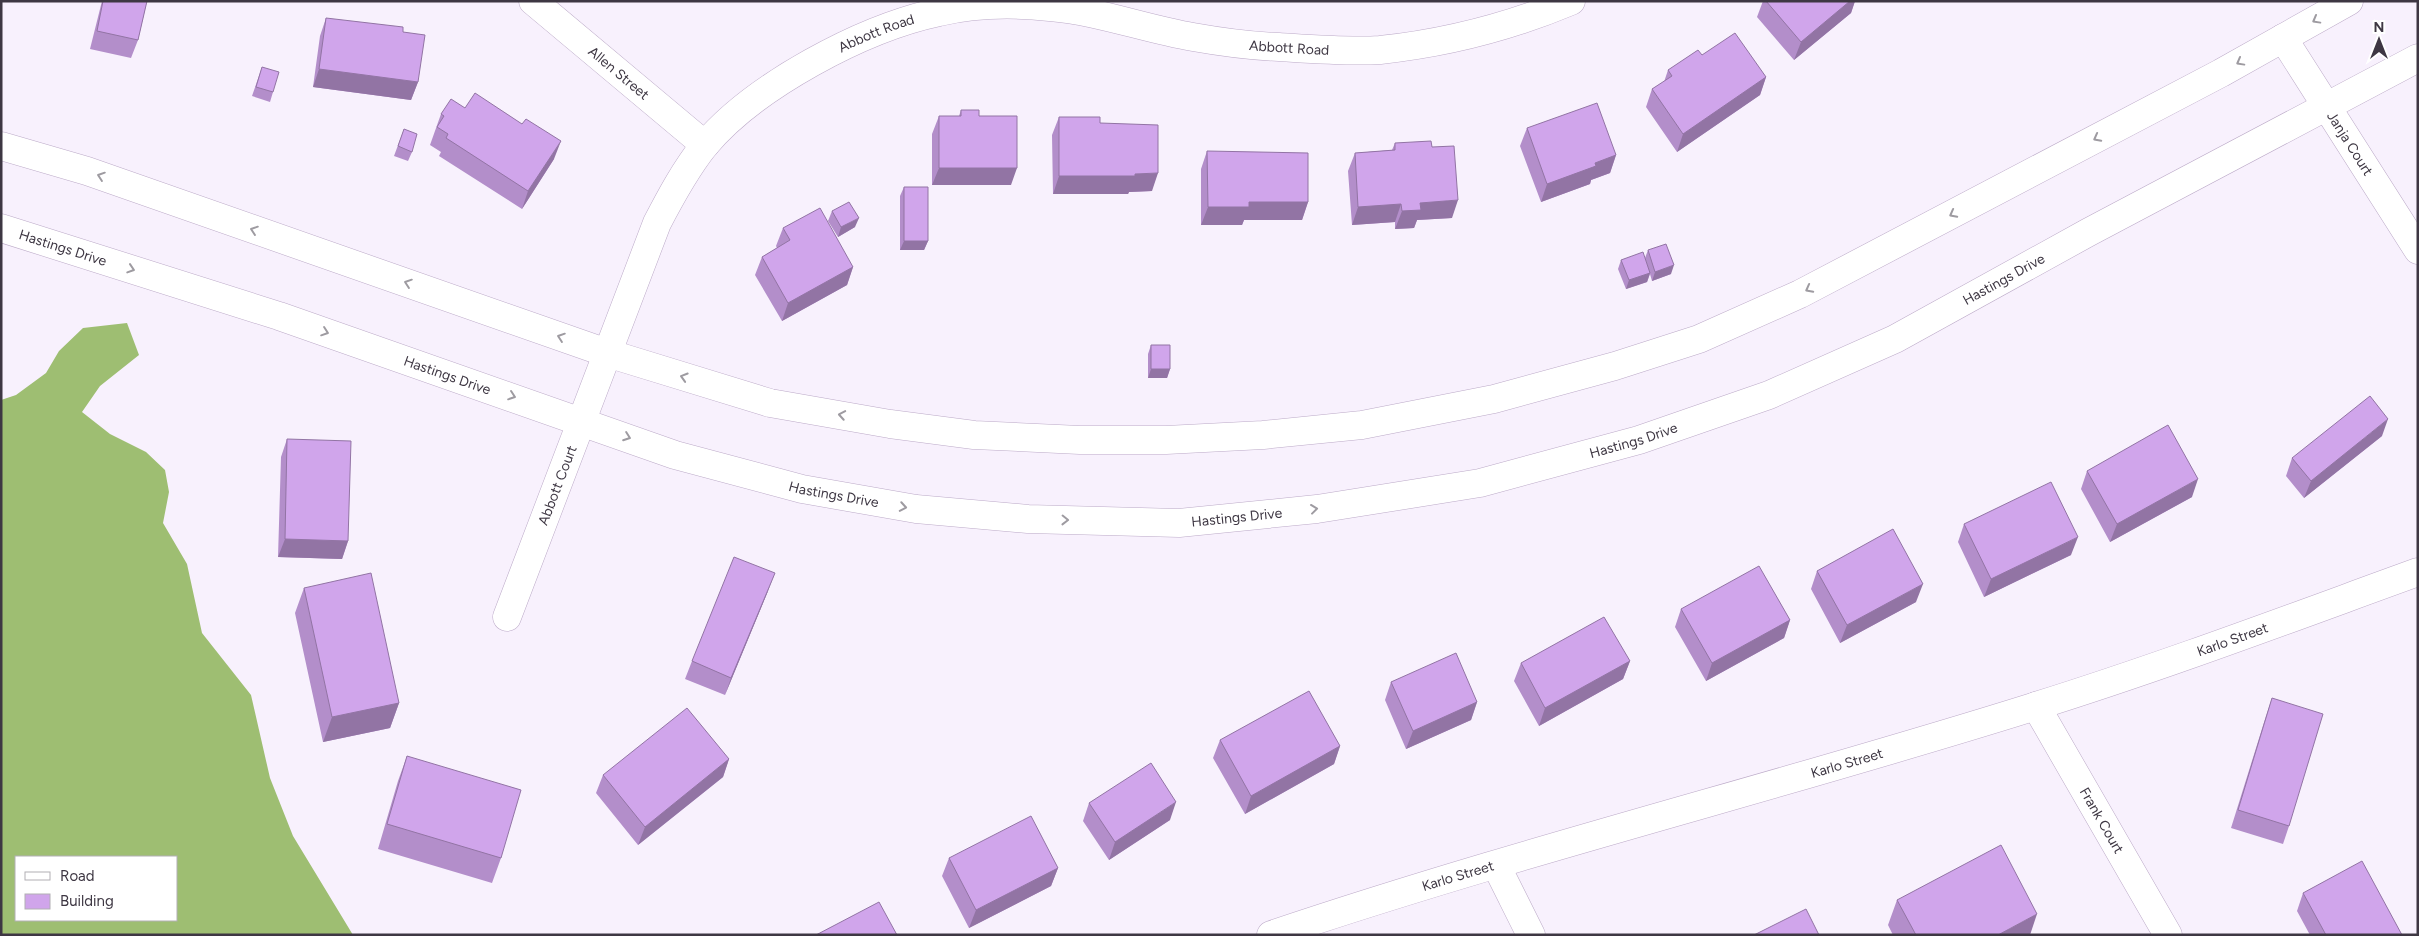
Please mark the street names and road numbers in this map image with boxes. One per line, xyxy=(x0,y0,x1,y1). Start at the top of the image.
street label: Abbott Road xyxy=(836,11,916,56)
street label: Abbott Road xyxy=(1248,37,1330,59)
street label: Allen Street xyxy=(585,43,652,104)
street label: Janja Court xyxy=(2323,109,2376,179)
street label: Hastings Drive xyxy=(17,226,109,270)
street label: Hastings Drive xyxy=(1960,250,2048,309)
street label: Hastings Drive xyxy=(401,352,493,399)
street label: Hastings Drive xyxy=(1588,419,1680,462)
street label: Abbott Court xyxy=(535,443,581,528)
street label: Hastings Drive xyxy=(787,478,880,511)
street label: Hastings Drive xyxy=(1191,505,1283,531)
street label: Karlo Street xyxy=(2195,619,2270,660)
street label: Karlo Street xyxy=(1809,745,1885,782)
street label: Frank Court xyxy=(2076,785,2127,857)
street label: Karlo Street xyxy=(1420,857,1496,895)

